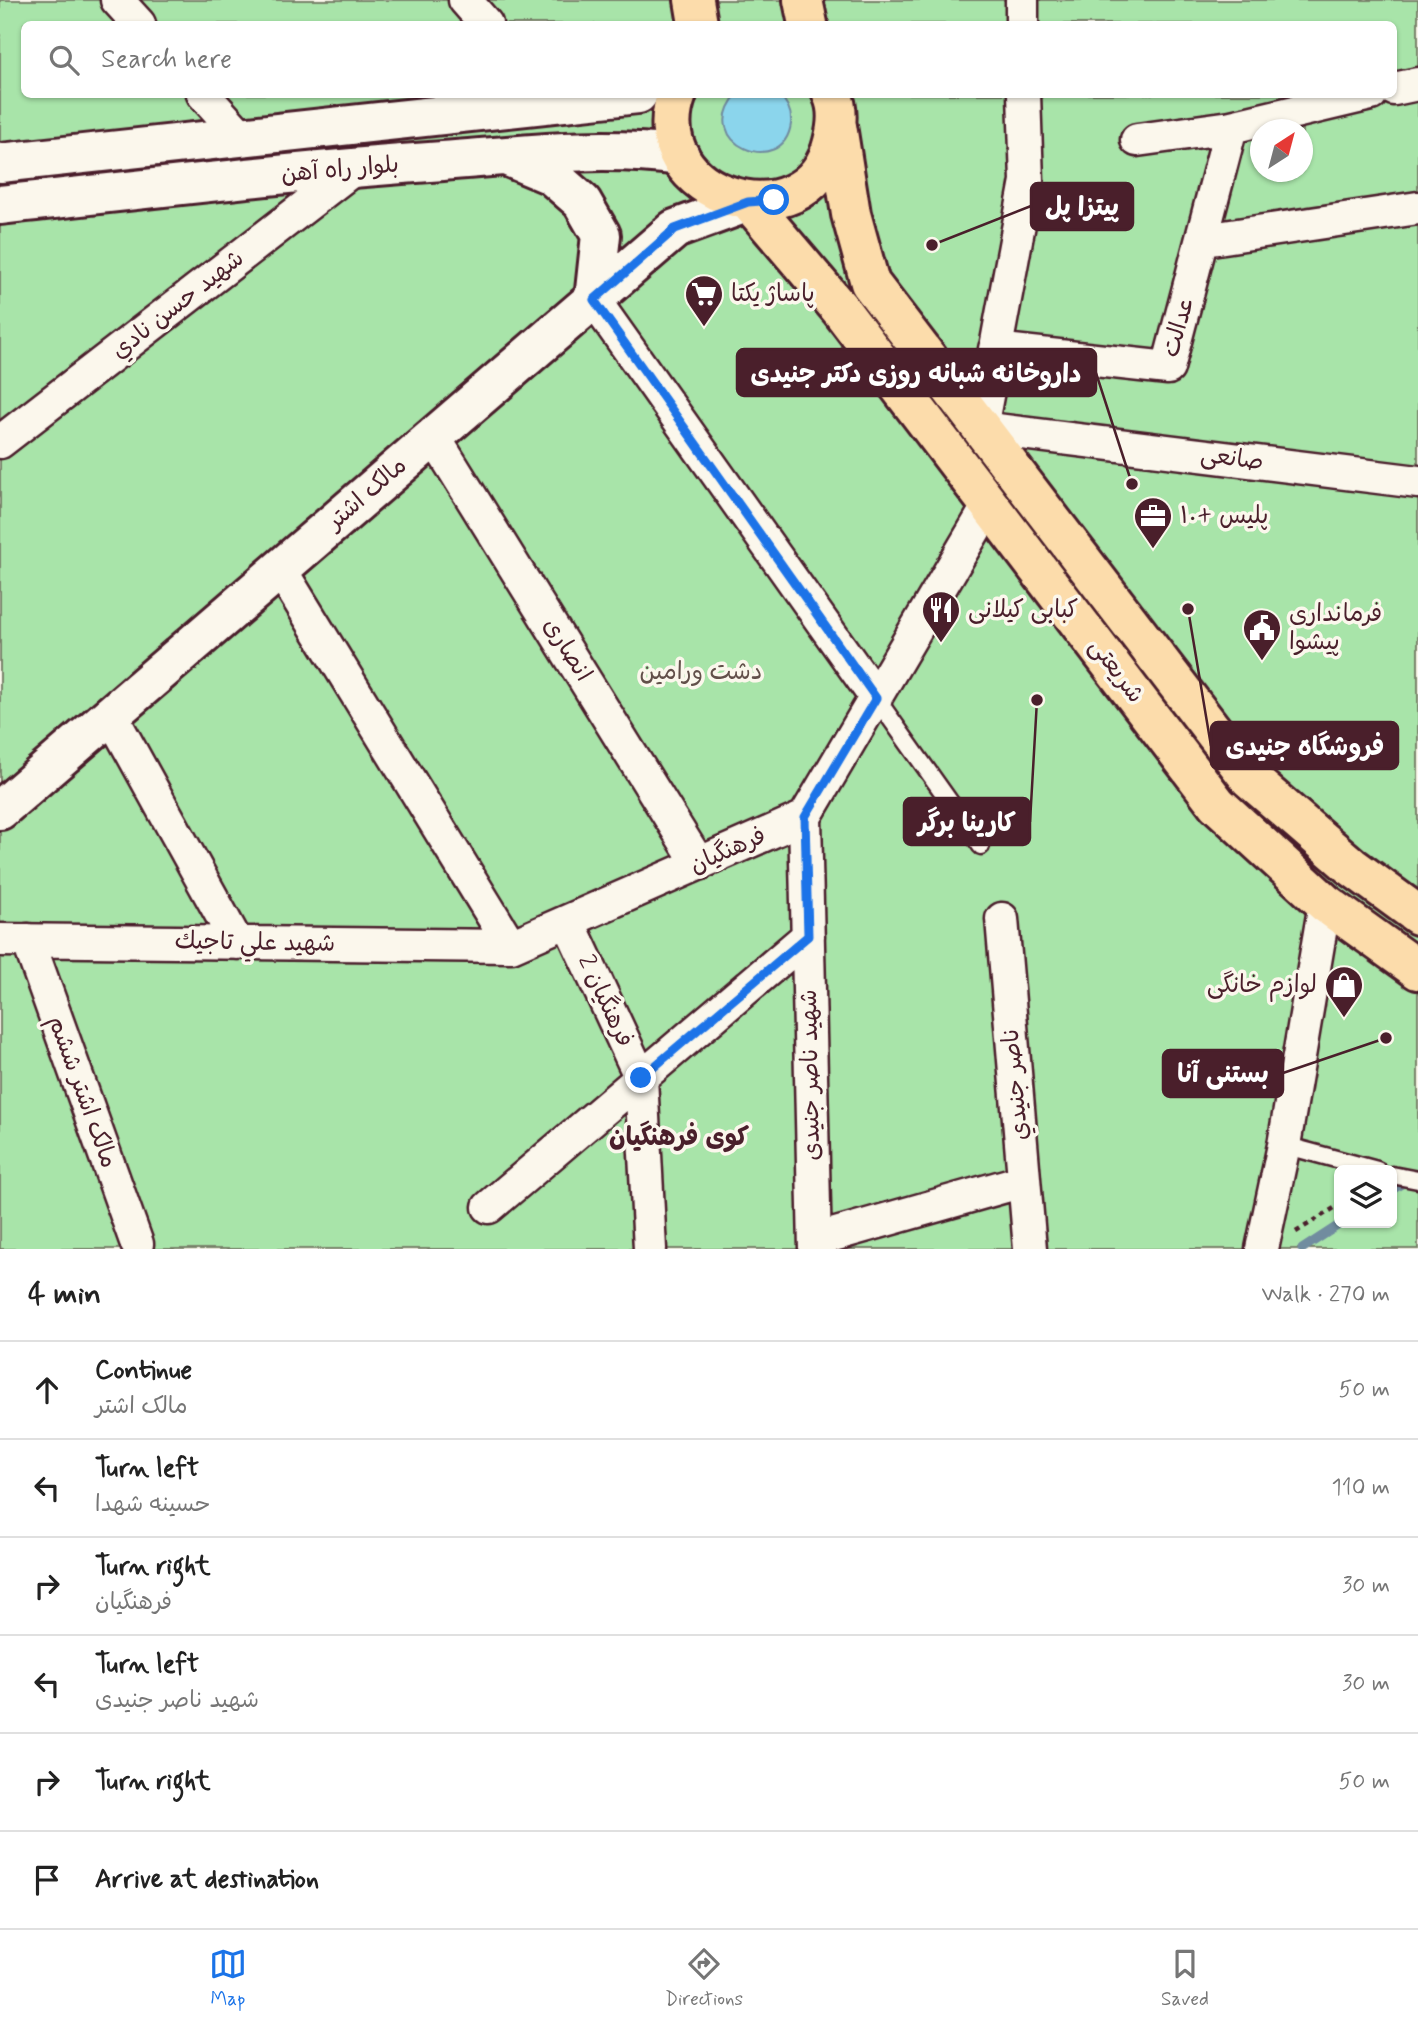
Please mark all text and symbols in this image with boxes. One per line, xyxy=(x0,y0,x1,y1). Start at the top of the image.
search box xyxy=(21,21,1397,98)
icon: search xyxy=(45,41,83,79)
text: Search here xyxy=(101,43,232,77)
north arrow xyxy=(1250,119,1313,182)
street label: بلوار راه آهن xyxy=(280,149,400,191)
callout: پیتزا پل xyxy=(1031,183,1133,230)
route start xyxy=(758,184,789,215)
text: پیتزا پل xyxy=(1045,191,1119,225)
street label: شهيد حسن نادي xyxy=(105,243,251,367)
supermarket icon: پاساژ یکتا xyxy=(683,273,725,328)
place label: پاساژ یکتا xyxy=(731,279,815,310)
street label: عدالت xyxy=(1156,293,1202,361)
callout: داروخانه شبانه روزی دکتر جنیدی xyxy=(737,349,1096,396)
text: داروخانه شبانه روزی دکتر جنیدی xyxy=(750,358,1082,392)
street label: صانعی xyxy=(1199,440,1265,478)
street label: مالک اشتر xyxy=(319,451,414,539)
office icon: پلیس +۱۰ xyxy=(1132,495,1174,550)
place label: پلیس +۱۰ xyxy=(1180,501,1269,532)
restaurant icon: کبابی کیلانی xyxy=(920,589,962,644)
place label: کبابی کیلانی xyxy=(968,595,1078,626)
place label: فرمانداری پیشوا xyxy=(1289,599,1382,658)
public building icon: فرمانداری پیشوا xyxy=(1241,607,1283,662)
street label: انصاری xyxy=(535,612,599,688)
street label: شریعتی xyxy=(1081,632,1151,710)
park label: دشت ورامین xyxy=(640,657,762,688)
callout: فروشگاه جنیدی xyxy=(1211,722,1398,769)
text: فروشگاه جنیدی xyxy=(1226,730,1384,765)
callout: کارینا برگر xyxy=(904,798,1030,845)
text: کارینا برگر xyxy=(915,806,1016,841)
street label: فرهنگیان xyxy=(685,820,771,882)
street label: شهيد علي تاجيك xyxy=(174,926,336,964)
street label: فرهنگيان 2 xyxy=(570,950,640,1052)
shop icon: لوازم خانگی xyxy=(1323,964,1365,1019)
place label: لوازم خانگی xyxy=(1207,970,1317,1002)
street label: شهيد ناصر جنیدی xyxy=(794,989,828,1161)
street label: مالک اشتر ششم xyxy=(39,1012,124,1173)
street label: ناصر جنيدي xyxy=(996,1026,1036,1142)
callout: بستنی آنا xyxy=(1163,1050,1283,1097)
text: بستنی آنا xyxy=(1177,1058,1269,1092)
route end xyxy=(625,1062,656,1093)
district label: کوی فرهنگیان xyxy=(609,1120,750,1155)
map controls xyxy=(1334,1165,1397,1228)
button: layers xyxy=(1334,1165,1397,1228)
text: 4 min xyxy=(28,1275,101,1314)
text: Walk · 270 m xyxy=(1261,1280,1390,1310)
text: Continue xyxy=(95,1354,192,1388)
icon: ahead xyxy=(28,1371,66,1409)
text: 50 m xyxy=(1339,1375,1390,1405)
text: مالک اشتر xyxy=(95,1392,188,1422)
text: Turn left xyxy=(95,1452,199,1486)
icon: left xyxy=(28,1469,66,1507)
text: 110 m xyxy=(1331,1473,1390,1503)
text: حسینه شهدا xyxy=(95,1490,210,1520)
text: Turn right xyxy=(95,1550,211,1584)
icon: right xyxy=(28,1567,66,1605)
text: 30 m xyxy=(1342,1571,1390,1601)
text: فرهنگیان xyxy=(95,1588,172,1618)
text: Turn left xyxy=(95,1648,199,1682)
icon: left xyxy=(28,1665,66,1703)
text: 30 m xyxy=(1342,1669,1390,1699)
text: شهيد ناصر جنیدی xyxy=(95,1686,259,1716)
icon: right xyxy=(28,1763,66,1801)
text: Turn right xyxy=(95,1765,211,1799)
text: 50 m xyxy=(1339,1767,1390,1797)
icon: arrive xyxy=(28,1861,66,1899)
text: Arrive at destination xyxy=(95,1863,319,1897)
tab: Map xyxy=(209,1945,247,2012)
tab: Directions xyxy=(665,1945,743,2012)
tab: Saved xyxy=(1161,1945,1209,2012)

